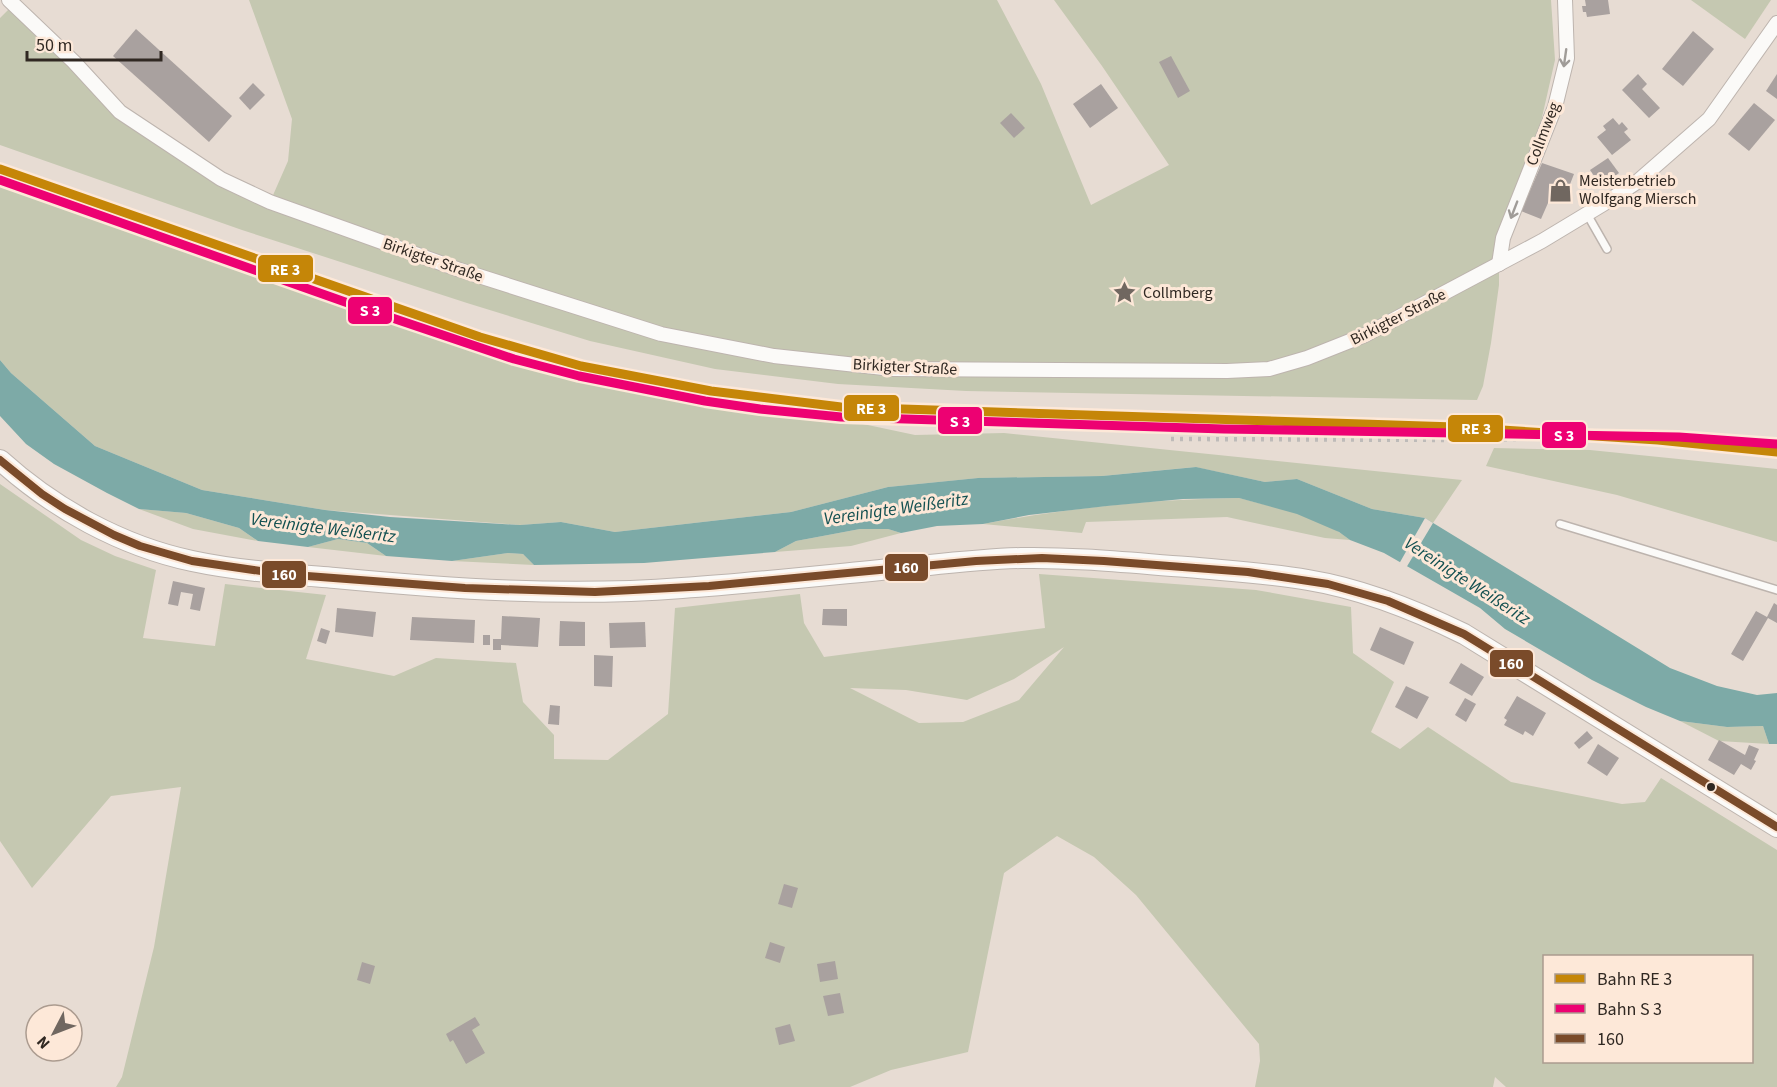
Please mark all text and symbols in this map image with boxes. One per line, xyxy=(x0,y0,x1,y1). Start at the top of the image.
scale bar xyxy=(27,24,160,62)
text: 50 m xyxy=(36,33,72,58)
one-way arrow xyxy=(1560,48,1571,68)
street label: Collmweg xyxy=(1521,99,1565,169)
place label: Meisterbetrieb Wolfgang Miersch xyxy=(1579,170,1696,210)
shop icon: Meisterbetrieb Wolfgang Miersch xyxy=(1548,177,1574,203)
one-way arrow xyxy=(1508,200,1519,219)
street label: Birkigter Straße xyxy=(380,233,486,287)
line badge: RE 3 xyxy=(257,254,314,283)
text: RE 3 xyxy=(270,259,300,281)
place icon: Collmberg xyxy=(1112,280,1138,306)
place label: Collmberg xyxy=(1143,282,1212,304)
street label: Birkigter Straße xyxy=(1346,283,1450,351)
line badge: S 3 xyxy=(347,296,393,325)
text: S 3 xyxy=(360,300,380,322)
street label: Birkigter Straße xyxy=(852,353,958,381)
line badge: RE 3 xyxy=(843,394,900,422)
text: RE 3 xyxy=(856,398,886,420)
line badge: S 3 xyxy=(937,406,983,435)
text: S 3 xyxy=(950,411,970,433)
line badge: RE 3 xyxy=(1447,414,1504,443)
text: RE 3 xyxy=(1461,418,1491,440)
line badge: S 3 xyxy=(1541,421,1587,449)
text: S 3 xyxy=(1554,425,1574,447)
water label: Vereinigte Weißeritz xyxy=(822,486,971,532)
water label: Vereinigte Weißeritz xyxy=(249,507,397,549)
water label: Vereinigte Weißeritz xyxy=(1399,531,1535,632)
line badge: 160 xyxy=(884,553,929,582)
text: 160 xyxy=(893,557,919,579)
line badge: 160 xyxy=(261,560,307,589)
text: 160 xyxy=(271,564,297,586)
line badge: 160 xyxy=(1489,649,1534,678)
text: 160 xyxy=(1498,653,1524,675)
unlabelled marker xyxy=(1705,781,1717,793)
legend xyxy=(1543,955,1753,1063)
text: Bahn RE 3 xyxy=(1597,967,1672,992)
text: Bahn S 3 xyxy=(1597,997,1662,1022)
north arrow xyxy=(24,1003,84,1063)
text: 160 xyxy=(1597,1027,1624,1052)
text: N xyxy=(32,1031,55,1054)

